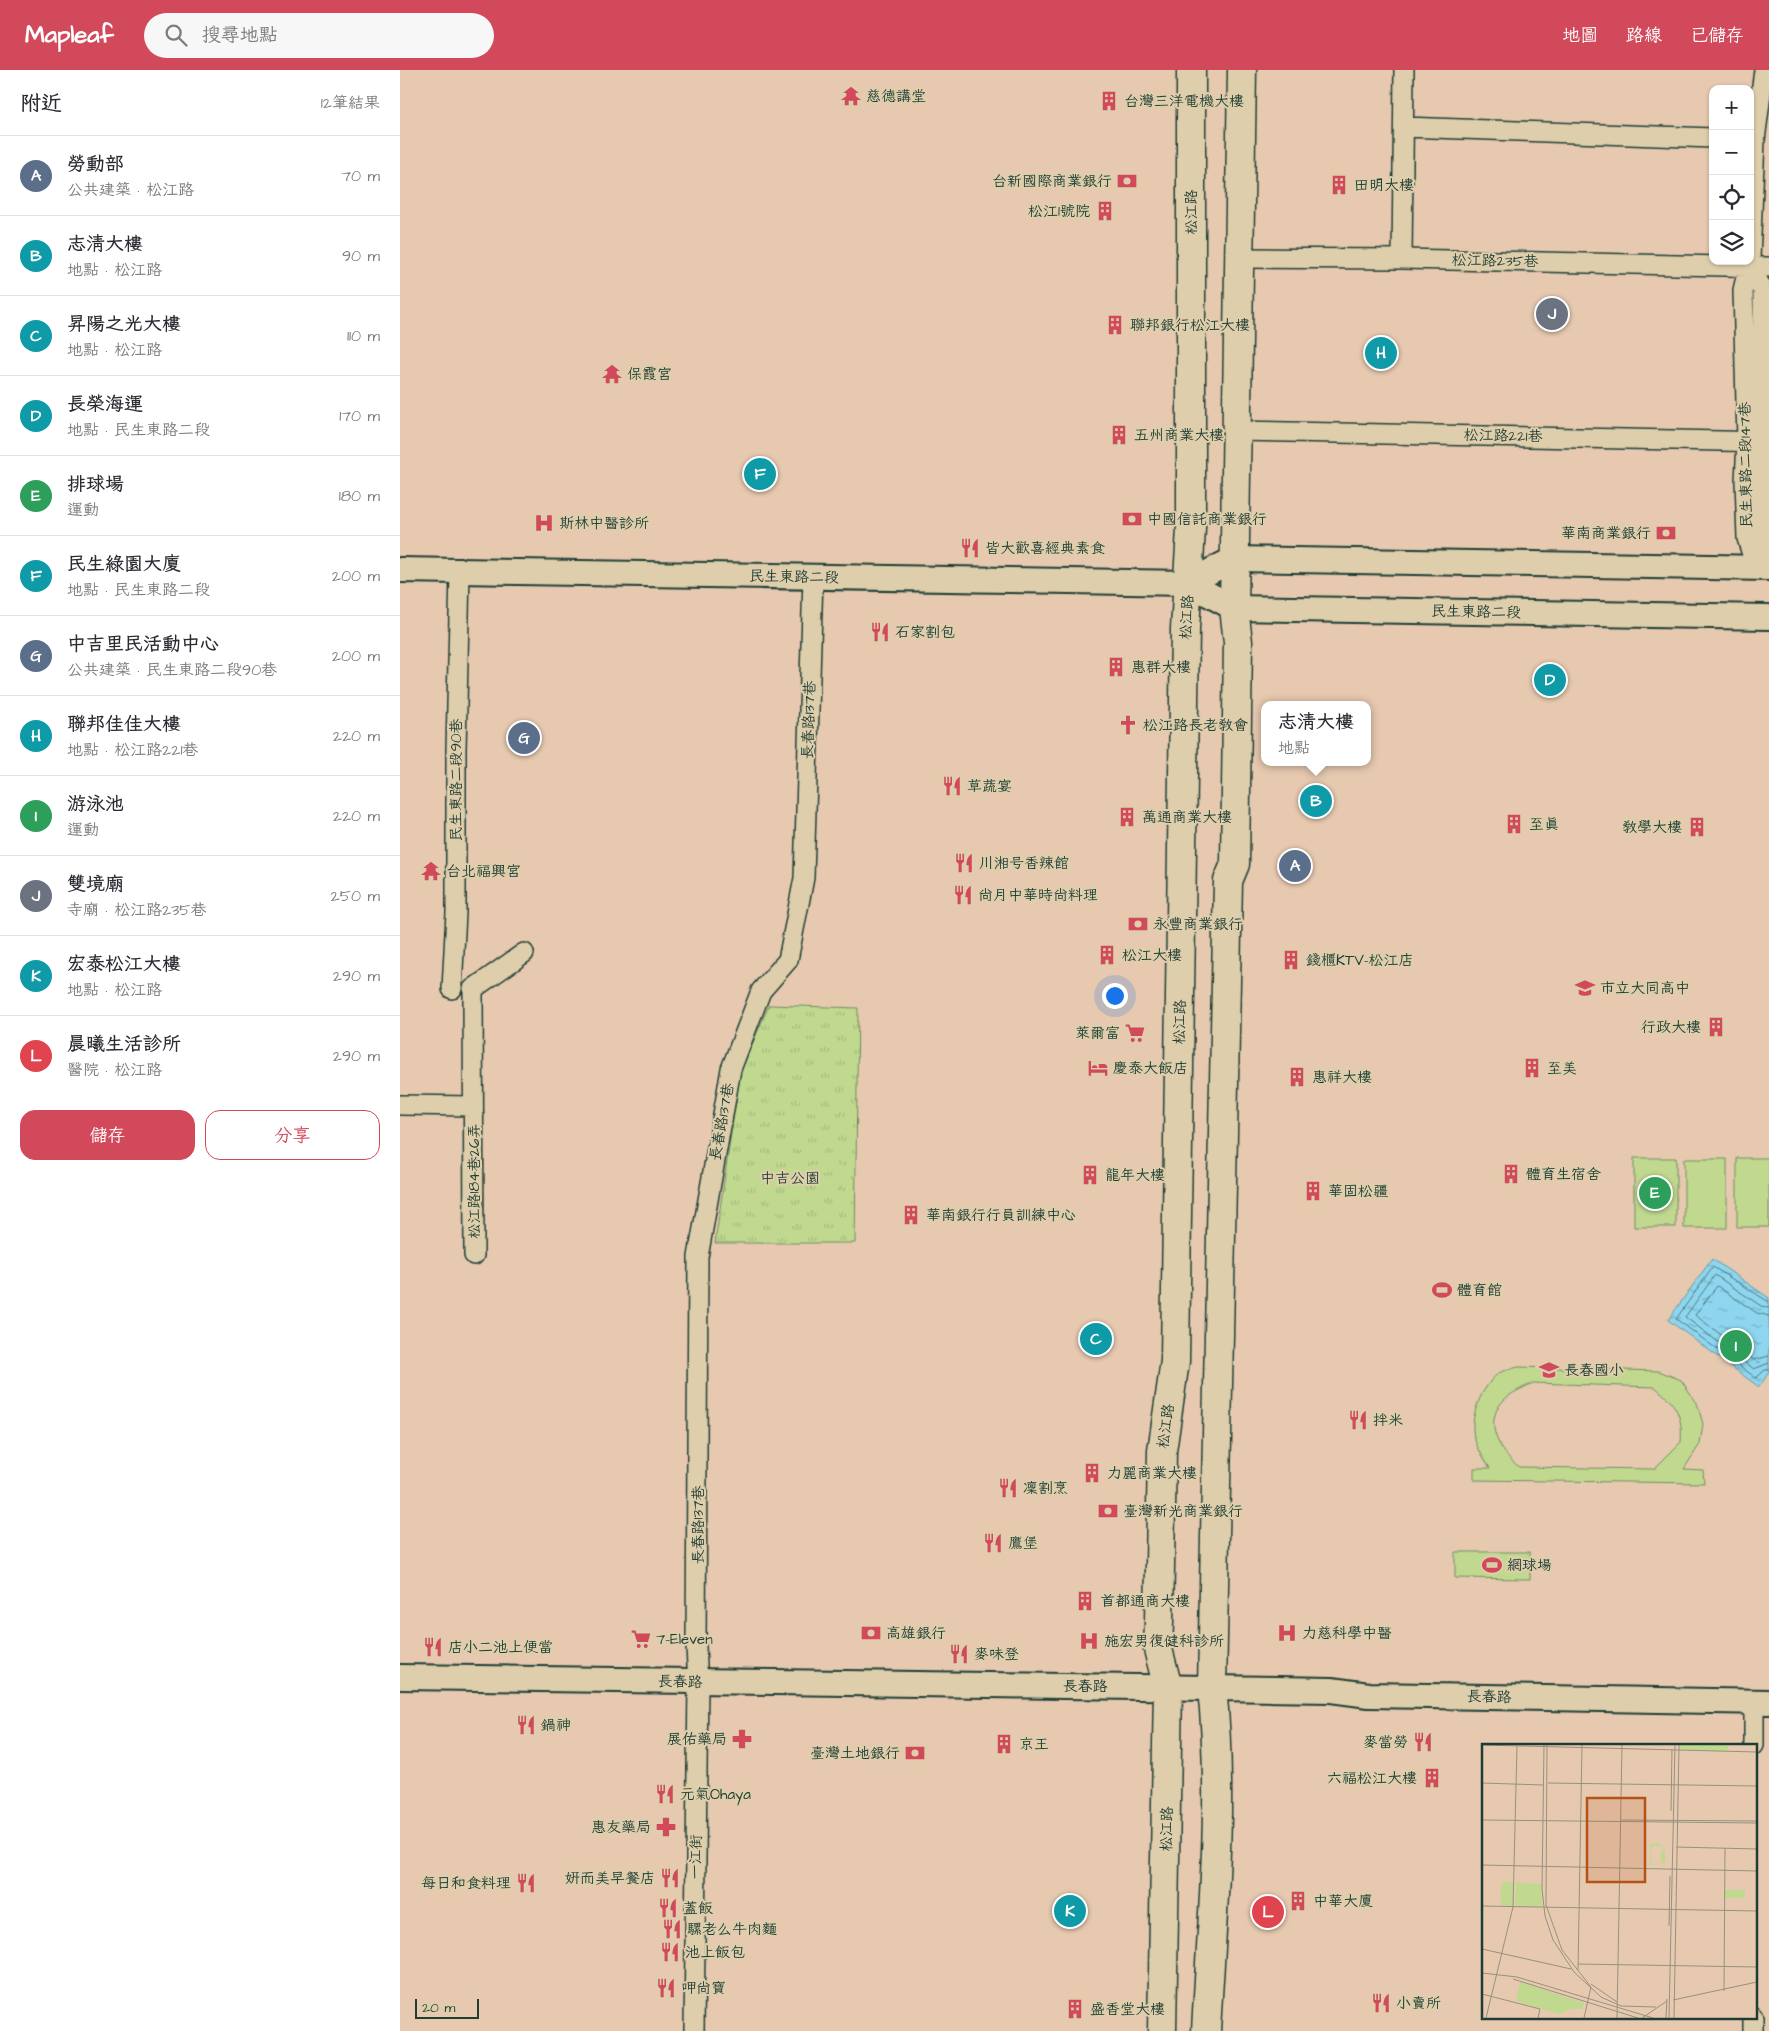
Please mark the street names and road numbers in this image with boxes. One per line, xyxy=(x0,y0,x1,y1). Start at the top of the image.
street label: 松江路 xyxy=(1181,189,1202,235)
street label: 松江路235巷 xyxy=(1451,250,1539,272)
street label: 民生東路二段147巷 xyxy=(1734,402,1758,528)
street label: 松江路221巷 xyxy=(1463,425,1543,447)
street label: 民生東路二段 xyxy=(749,566,839,588)
street label: 松江路 xyxy=(1175,594,1199,640)
street label: 民生東路二段 xyxy=(1431,601,1521,623)
street label: 長春路137巷 xyxy=(797,680,821,760)
street label: 民生東路二段90巷 xyxy=(446,718,467,842)
street label: 松江路 xyxy=(1169,999,1191,1045)
street label: 長春路137巷 xyxy=(705,1081,739,1163)
street label: 松江路184巷26弄 xyxy=(464,1124,485,1238)
street label: 松江路 xyxy=(1152,1402,1180,1450)
street label: 長春路137巷 xyxy=(688,1486,709,1564)
street label: 長春路 xyxy=(657,1671,703,1693)
street label: 長春路 xyxy=(1062,1676,1108,1697)
street label: 長春路 xyxy=(1466,1686,1512,1708)
street label: 松江路 xyxy=(1156,1806,1178,1852)
street label: 一江街 xyxy=(685,1834,707,1880)

